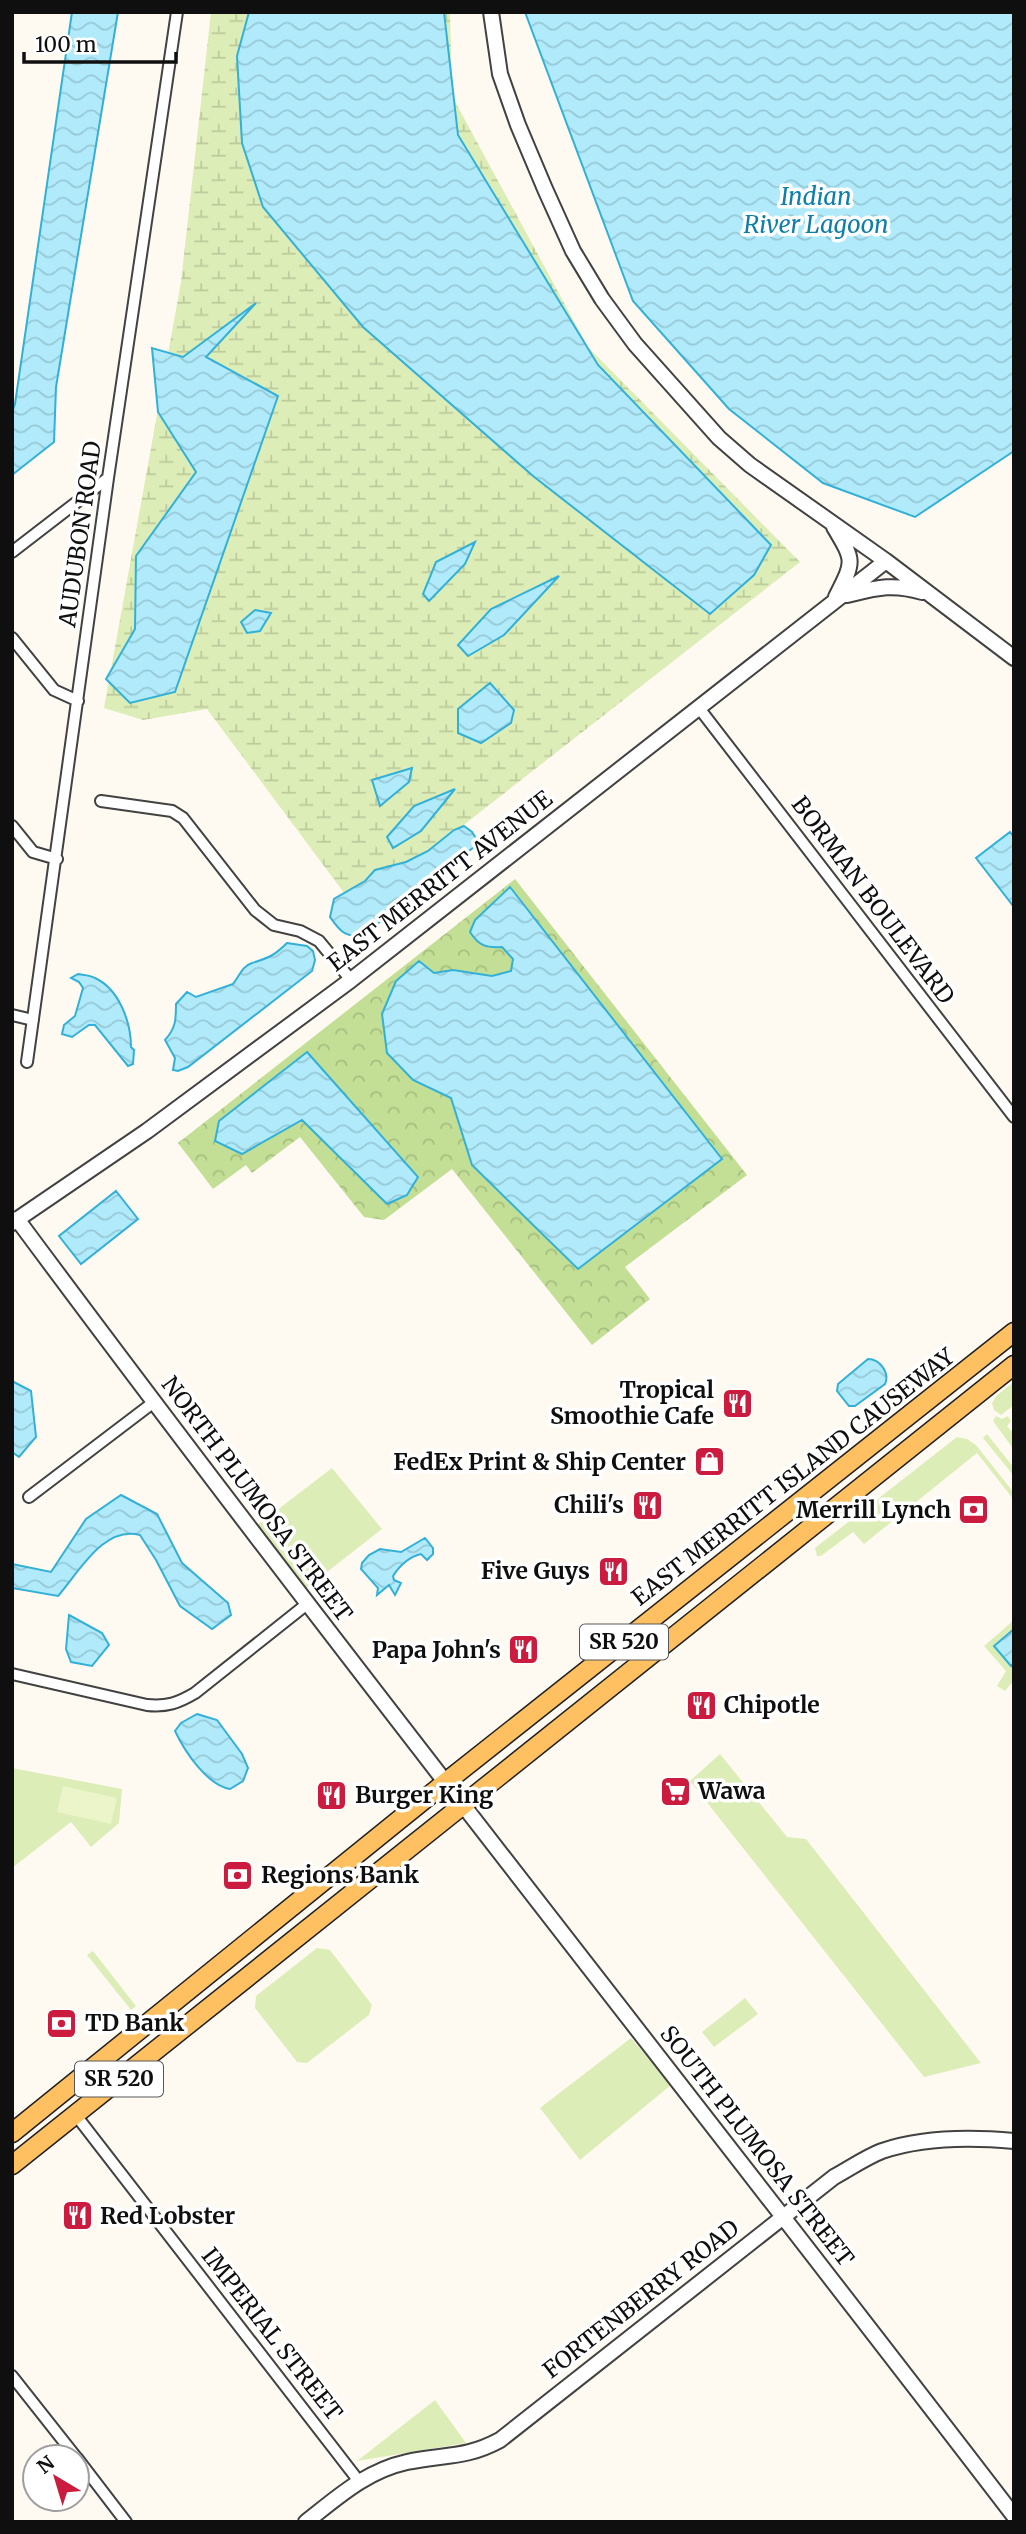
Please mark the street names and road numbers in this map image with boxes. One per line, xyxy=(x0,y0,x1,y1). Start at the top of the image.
street label: AUDUBON ROAD xyxy=(52,439,107,630)
street label: EAST MERRITT AVENUE xyxy=(322,784,558,977)
street label: BORMAN BOULEVARD xyxy=(786,790,961,1009)
street label: EAST MERRITT ISLAND CAUSEWAY xyxy=(626,1341,961,1612)
street label: NORTH PLUMOSA STREET xyxy=(156,1370,359,1627)
road number: SR 520 xyxy=(580,1624,668,1660)
street label: SOUTH PLUMOSA STREET xyxy=(654,2020,860,2272)
road number: SR 520 xyxy=(75,2062,163,2096)
street label: FORTENBERRY ROAD xyxy=(537,2213,745,2384)
street label: IMPERIAL STREET xyxy=(196,2241,349,2426)

